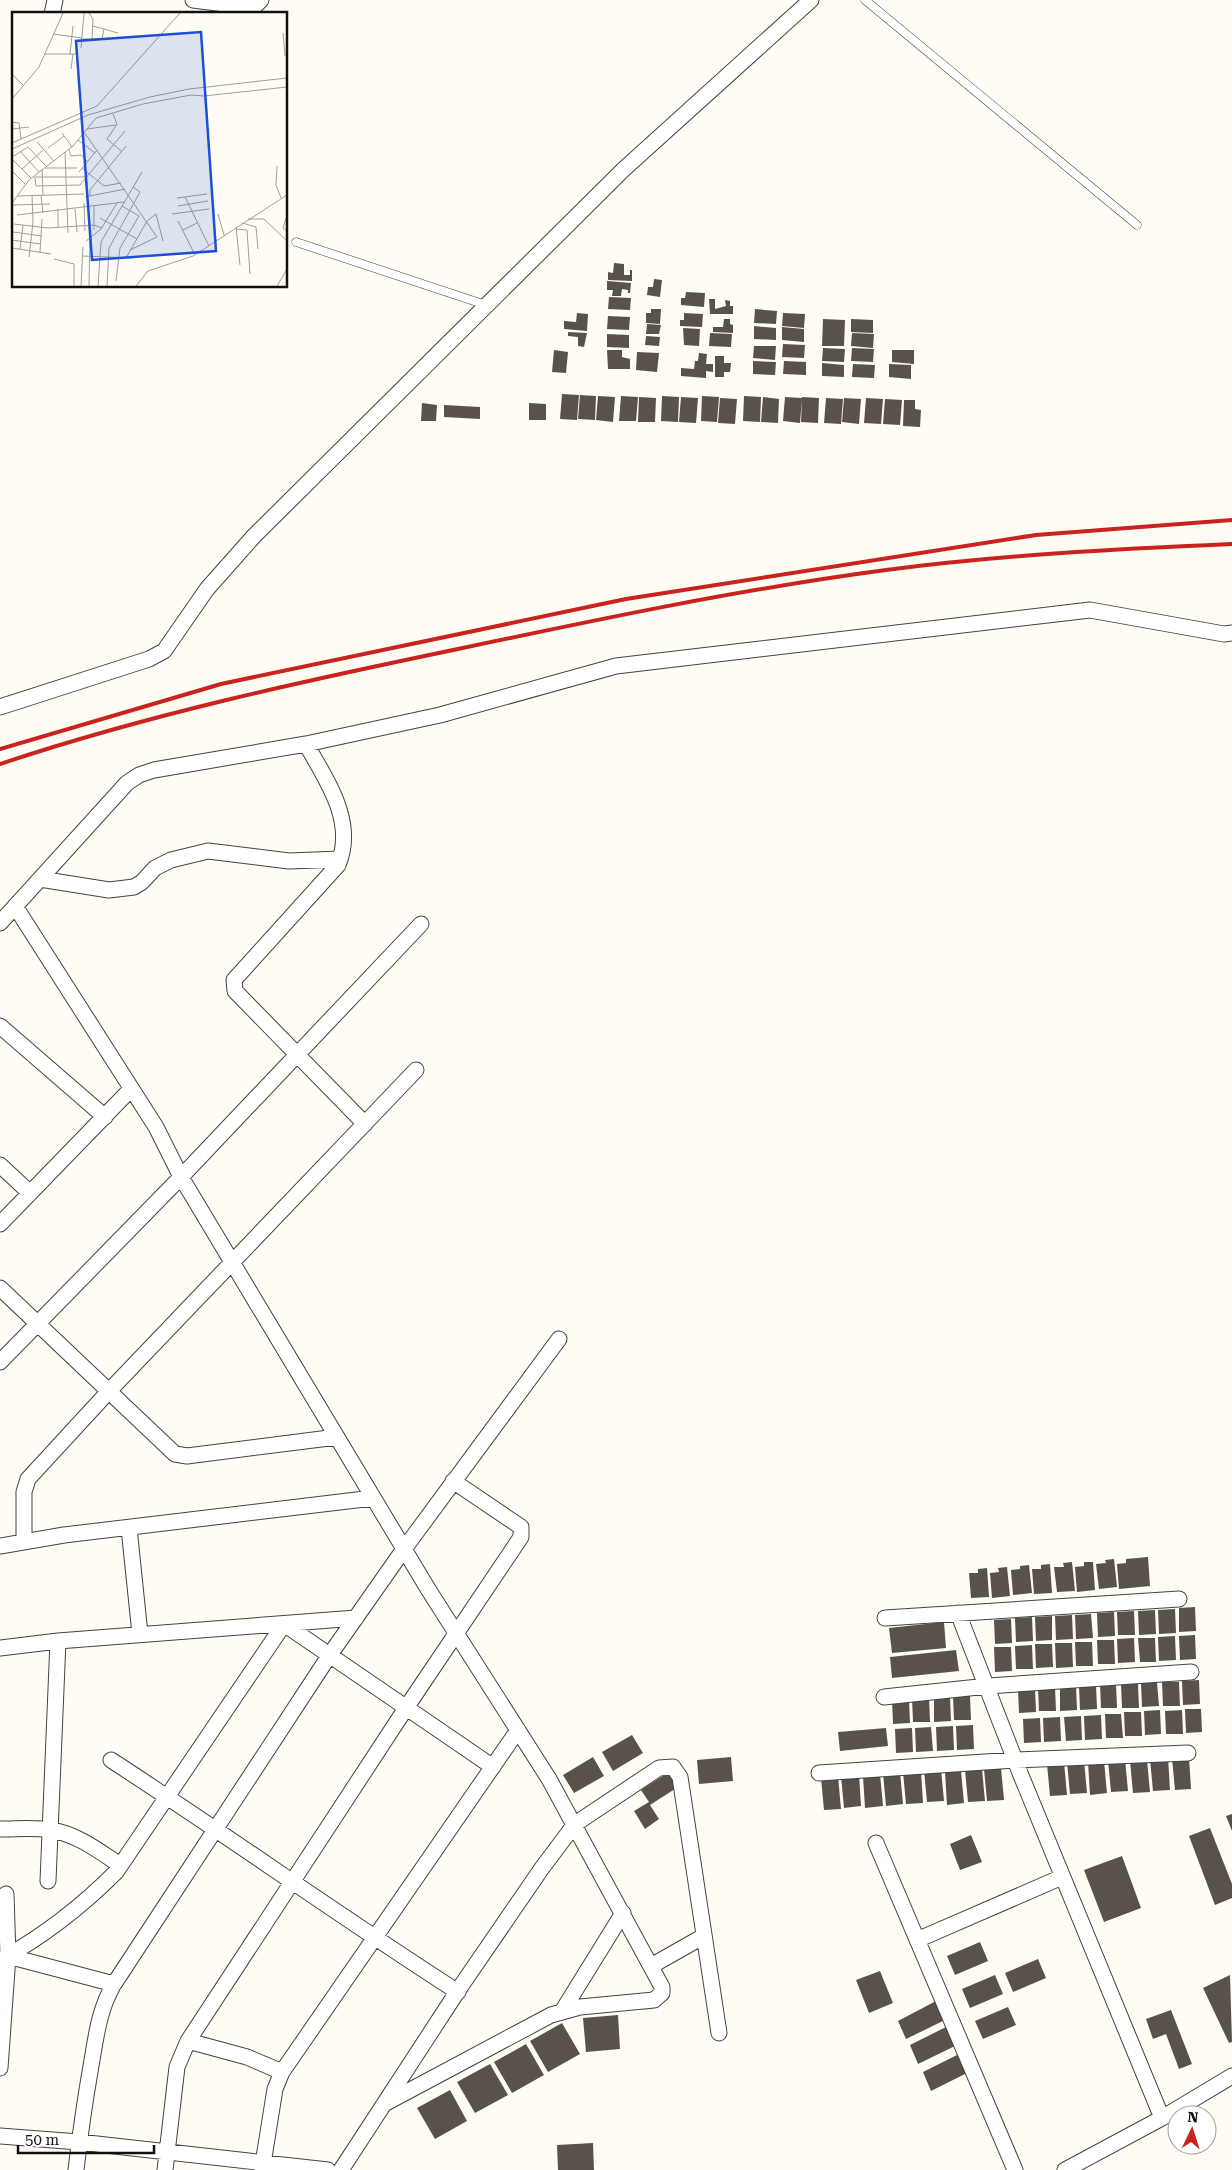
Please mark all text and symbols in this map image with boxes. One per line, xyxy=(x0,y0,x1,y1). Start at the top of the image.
inset map xyxy=(12,12,288,288)
north arrow xyxy=(1167,2105,1217,2155)
text: N xyxy=(1187,2109,1199,2125)
scale bar xyxy=(18,2122,154,2154)
text: 50 m xyxy=(25,2131,60,2149)

